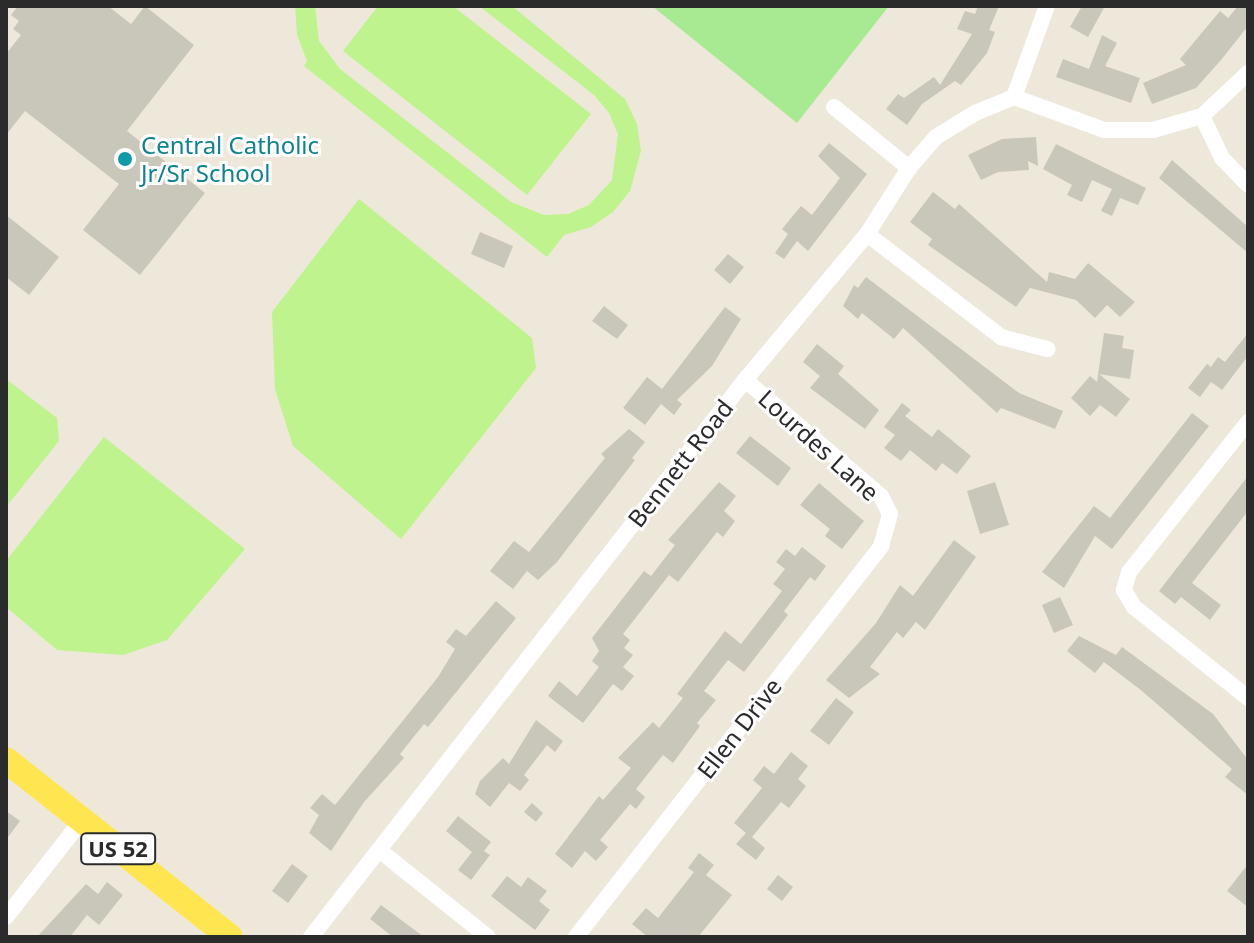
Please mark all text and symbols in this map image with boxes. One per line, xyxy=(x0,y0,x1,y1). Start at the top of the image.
place label: Central Catholic Jr/Sr School xyxy=(141,131,319,187)
marker: Central Catholic Jr/Sr School xyxy=(116,150,134,168)
street label: Lourdes Lane xyxy=(753,384,885,506)
street label: Bennett Road xyxy=(621,394,739,532)
street label: Ellen Drive xyxy=(691,672,787,784)
road number: US 52 xyxy=(80,831,156,867)

